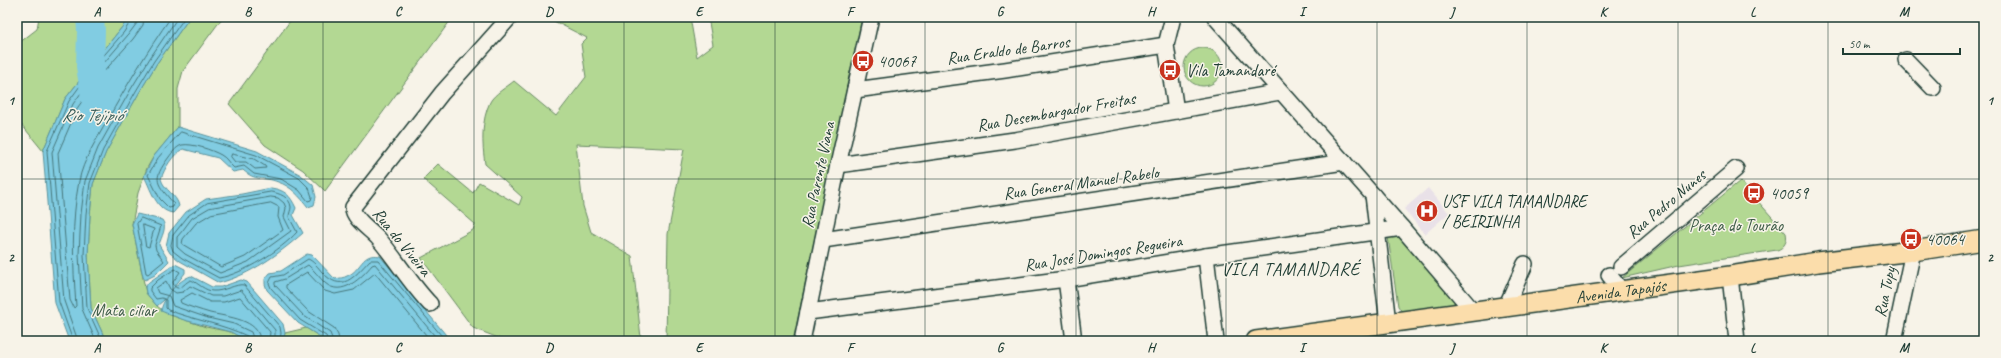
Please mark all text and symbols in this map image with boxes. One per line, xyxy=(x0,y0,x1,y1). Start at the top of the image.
text: A xyxy=(94,4,102,20)
text: B xyxy=(245,4,253,20)
text: C xyxy=(395,4,403,20)
text: D xyxy=(545,4,554,20)
text: E xyxy=(696,4,705,20)
text: F xyxy=(847,4,856,20)
text: G xyxy=(997,4,1005,20)
text: H xyxy=(1147,4,1157,20)
text: I xyxy=(1299,4,1308,20)
text: J xyxy=(1449,4,1456,20)
text: K xyxy=(1600,4,1610,20)
text: L xyxy=(1750,4,1757,20)
text: M xyxy=(1899,4,1910,20)
scale bar xyxy=(1843,30,1960,56)
street label: Rua Eraldo de Barros xyxy=(945,31,1073,69)
text: 50 m xyxy=(1849,36,1871,52)
bus stop icon: 40067 xyxy=(850,48,876,74)
place label: 40067 xyxy=(878,51,918,72)
bus stop icon: Vila Tamandaré xyxy=(1157,57,1183,83)
place label: Vila Tamandaré xyxy=(1186,60,1277,81)
street label: Rua Desembargador Freitas xyxy=(975,87,1139,136)
text: 1 xyxy=(8,93,16,109)
text: 1 xyxy=(1987,93,1995,109)
water label: Rio Tejipió xyxy=(62,104,128,126)
street label: Rua Parente Viana xyxy=(797,119,840,230)
street label: Rua General Manuel Rabelo xyxy=(1002,161,1162,204)
street label: Rua Pedro Nunes xyxy=(1622,163,1712,243)
bus stop icon: 40059 xyxy=(1741,180,1767,206)
place label: 40059 xyxy=(1770,183,1810,204)
place label: USF VILA TAMANDARE / BEIRINHA xyxy=(1442,191,1589,232)
hospital icon: USF VILA TAMANDARE / BEIRINHA xyxy=(1414,198,1440,224)
street label: Rua do Viveira xyxy=(368,204,437,282)
park label: Praça do Tourão xyxy=(1689,215,1784,236)
bus stop icon: 40064 xyxy=(1898,226,1924,252)
place label: 40064 xyxy=(1926,229,1967,250)
street label: Rua José Domingos Regueira xyxy=(1023,230,1184,276)
text: 2 xyxy=(8,250,15,266)
text: 2 xyxy=(1987,250,1994,266)
district label: VILA TAMANDARÉ xyxy=(1221,258,1362,280)
street label: Rua Tupy xyxy=(1869,264,1901,319)
street label: Avenida Tapajós xyxy=(1574,274,1669,308)
park label: Mata ciliar xyxy=(92,300,158,321)
text: A xyxy=(94,340,102,356)
text: B xyxy=(245,340,253,356)
text: C xyxy=(395,340,403,356)
text: D xyxy=(545,340,554,356)
text: E xyxy=(696,340,705,356)
text: F xyxy=(847,340,856,356)
text: G xyxy=(997,340,1005,356)
text: H xyxy=(1147,340,1157,356)
text: I xyxy=(1299,340,1308,356)
text: J xyxy=(1449,340,1456,356)
text: K xyxy=(1600,340,1610,356)
text: L xyxy=(1750,340,1757,356)
text: M xyxy=(1899,340,1910,356)

